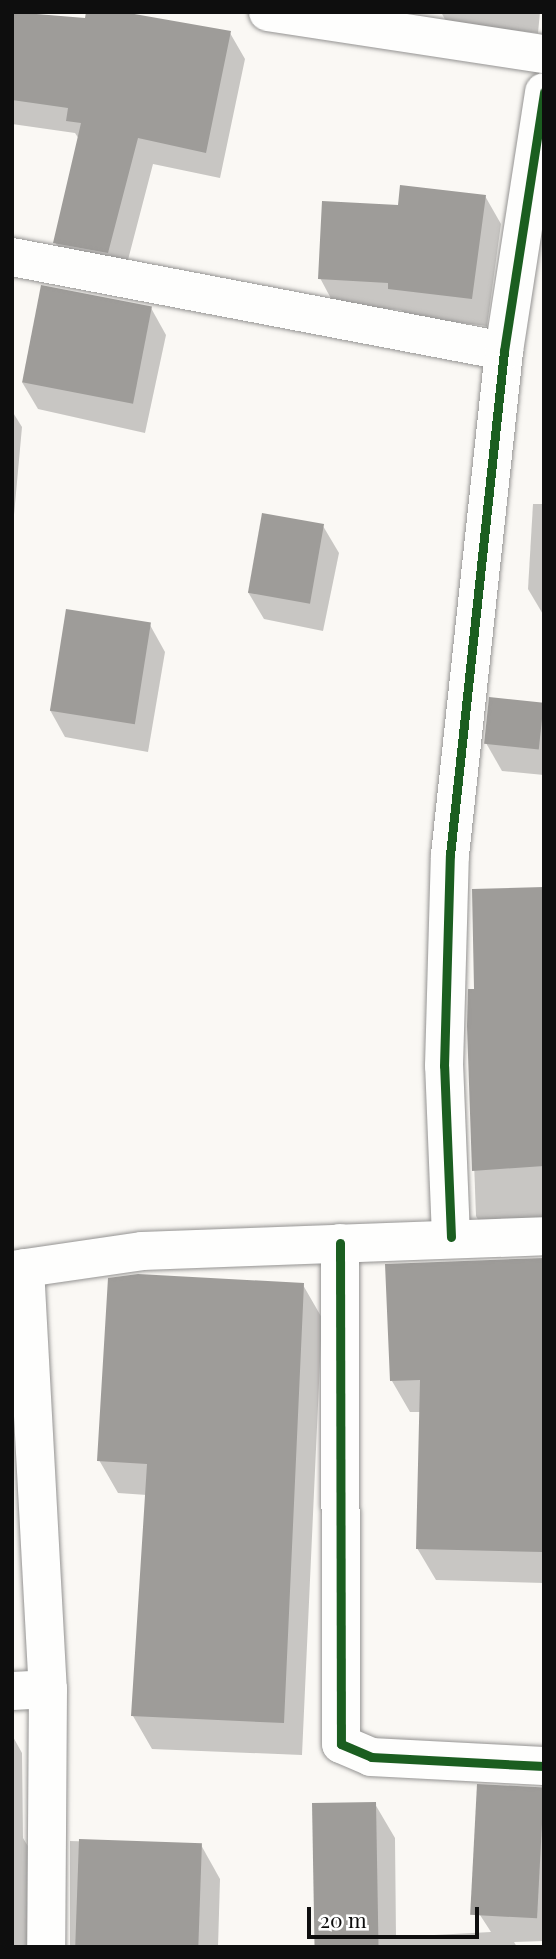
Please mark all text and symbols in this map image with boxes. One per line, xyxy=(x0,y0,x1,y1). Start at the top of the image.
scale bar xyxy=(311,1892,482,1936)
text: 20 m xyxy=(320,1905,367,1933)

